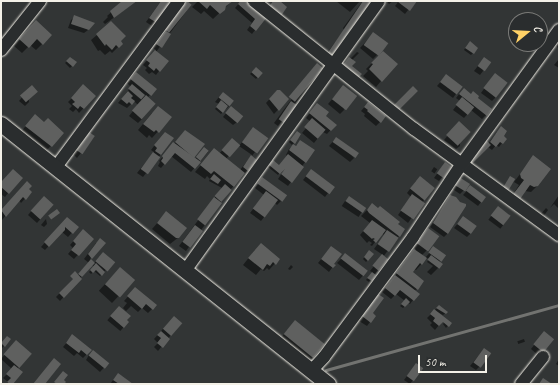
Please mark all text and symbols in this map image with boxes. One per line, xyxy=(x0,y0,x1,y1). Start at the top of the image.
north arrow xyxy=(508,12,548,52)
text: С xyxy=(531,24,546,33)
scale bar xyxy=(420,347,489,373)
text: 50 m xyxy=(425,354,445,370)

